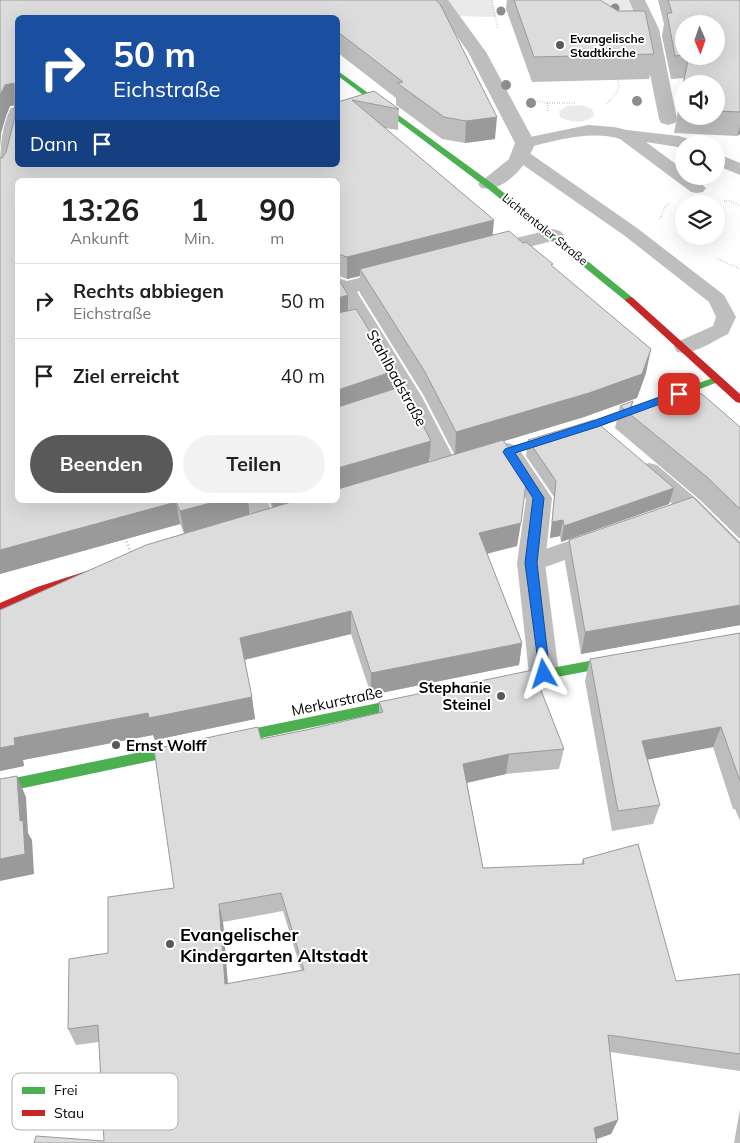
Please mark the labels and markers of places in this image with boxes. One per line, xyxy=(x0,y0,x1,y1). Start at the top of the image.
place label: Evangelische Stadtkirche xyxy=(570,31,645,60)
marker: Evangelische Stadtkirche xyxy=(554,39,566,51)
pin xyxy=(658,373,700,415)
place label: Stephanie Steinel xyxy=(419,678,491,714)
marker: Stephanie Steinel xyxy=(495,690,507,702)
place label: Ernst Wolff xyxy=(126,736,207,755)
marker: Ernst Wolff xyxy=(110,739,122,751)
place label: Evangelischer Kindergarten Altstadt xyxy=(180,923,368,967)
marker: Evangelischer Kindergarten Altstadt xyxy=(164,938,176,950)

